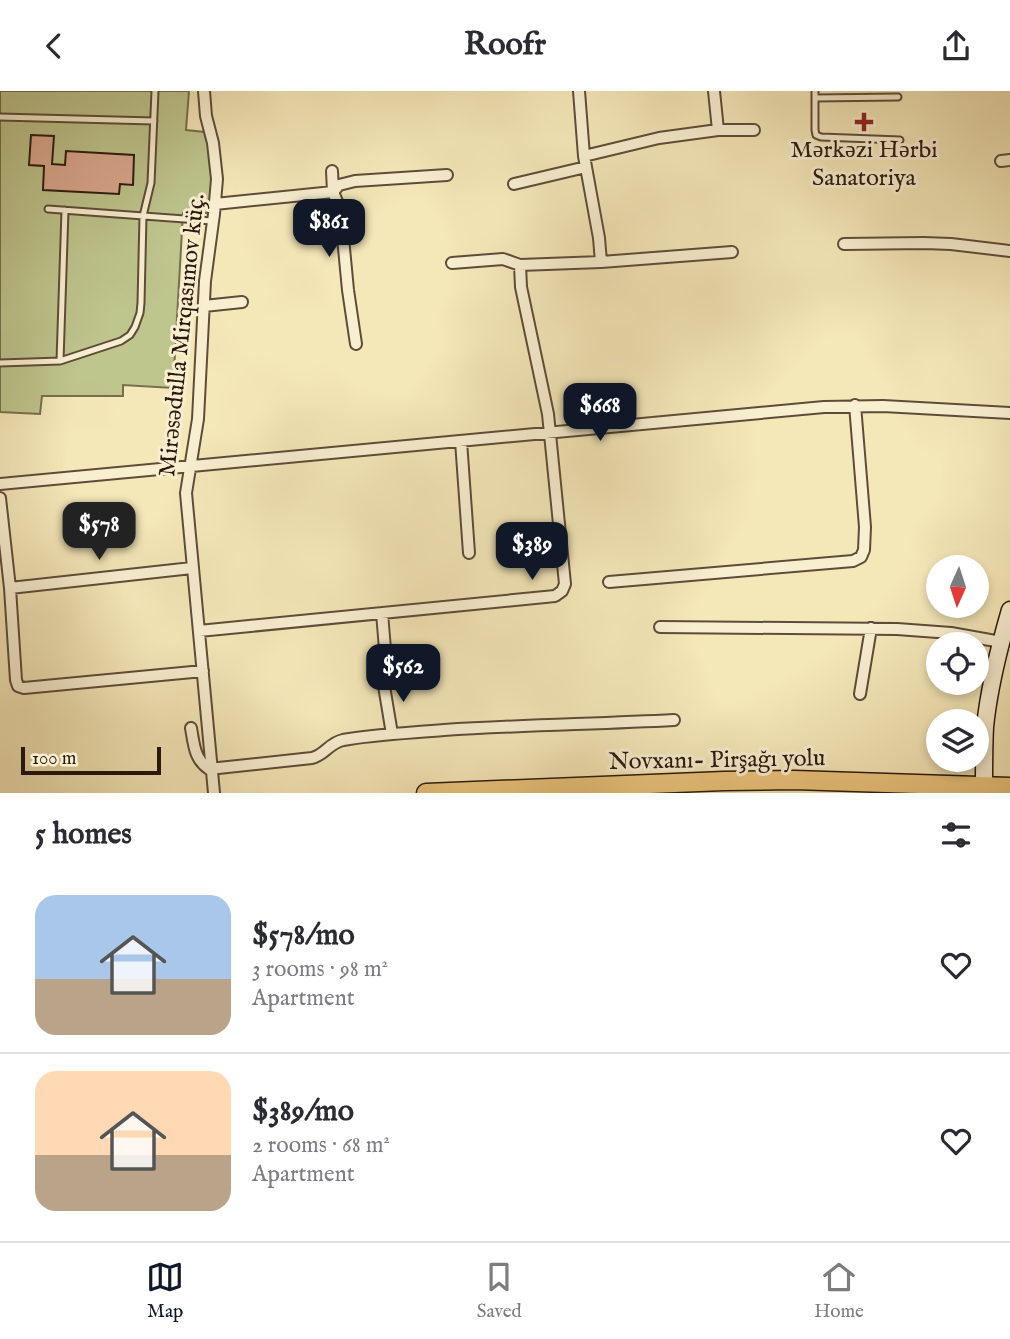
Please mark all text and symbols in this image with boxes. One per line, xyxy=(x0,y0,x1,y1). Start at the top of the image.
text: Roofr xyxy=(464,25,546,66)
icon: back xyxy=(35,27,73,65)
icon: share xyxy=(937,27,975,65)
marker: Mərkəzi Hərbi Sanatoriya xyxy=(854,112,874,132)
place label: Mərkəzi Hərbi Sanatoriya xyxy=(790,135,938,194)
street label: Mirəsədulla Mirqasımov küç. xyxy=(152,192,213,478)
pin: $861 xyxy=(288,199,370,259)
text: $861 xyxy=(309,207,349,236)
pin: $668 xyxy=(559,383,641,443)
text: $668 xyxy=(579,391,621,420)
pin: $578 xyxy=(58,503,140,562)
text: $578 xyxy=(79,510,119,539)
pin: $389 xyxy=(491,523,573,582)
text: $389 xyxy=(512,530,552,559)
north arrow xyxy=(926,555,989,618)
map controls xyxy=(926,555,989,772)
button: locate xyxy=(926,632,989,695)
pin: $562 xyxy=(362,645,444,704)
text: $562 xyxy=(382,652,424,681)
button: layers xyxy=(926,709,989,772)
street label: Novxanı- Pirşağı yolu xyxy=(608,743,826,778)
scale bar xyxy=(21,744,161,776)
text: 100 m xyxy=(32,747,76,771)
text: 5 homes xyxy=(35,816,132,854)
icon: filters xyxy=(937,816,975,854)
text: $578/mo xyxy=(252,917,355,955)
icon: home xyxy=(91,923,175,1007)
icon: heart xyxy=(937,946,975,984)
text: 3 rooms · 98 m² xyxy=(252,955,388,984)
text: Apartment xyxy=(252,984,355,1013)
text: $389/mo xyxy=(252,1093,354,1131)
icon: home xyxy=(91,1099,175,1183)
icon: heart xyxy=(937,1122,975,1160)
text: 2 rooms · 68 m² xyxy=(252,1131,390,1160)
text: Apartment xyxy=(252,1160,355,1189)
tab: Map xyxy=(146,1258,184,1324)
tab: Saved xyxy=(477,1258,522,1324)
tab: Home xyxy=(814,1258,864,1324)

